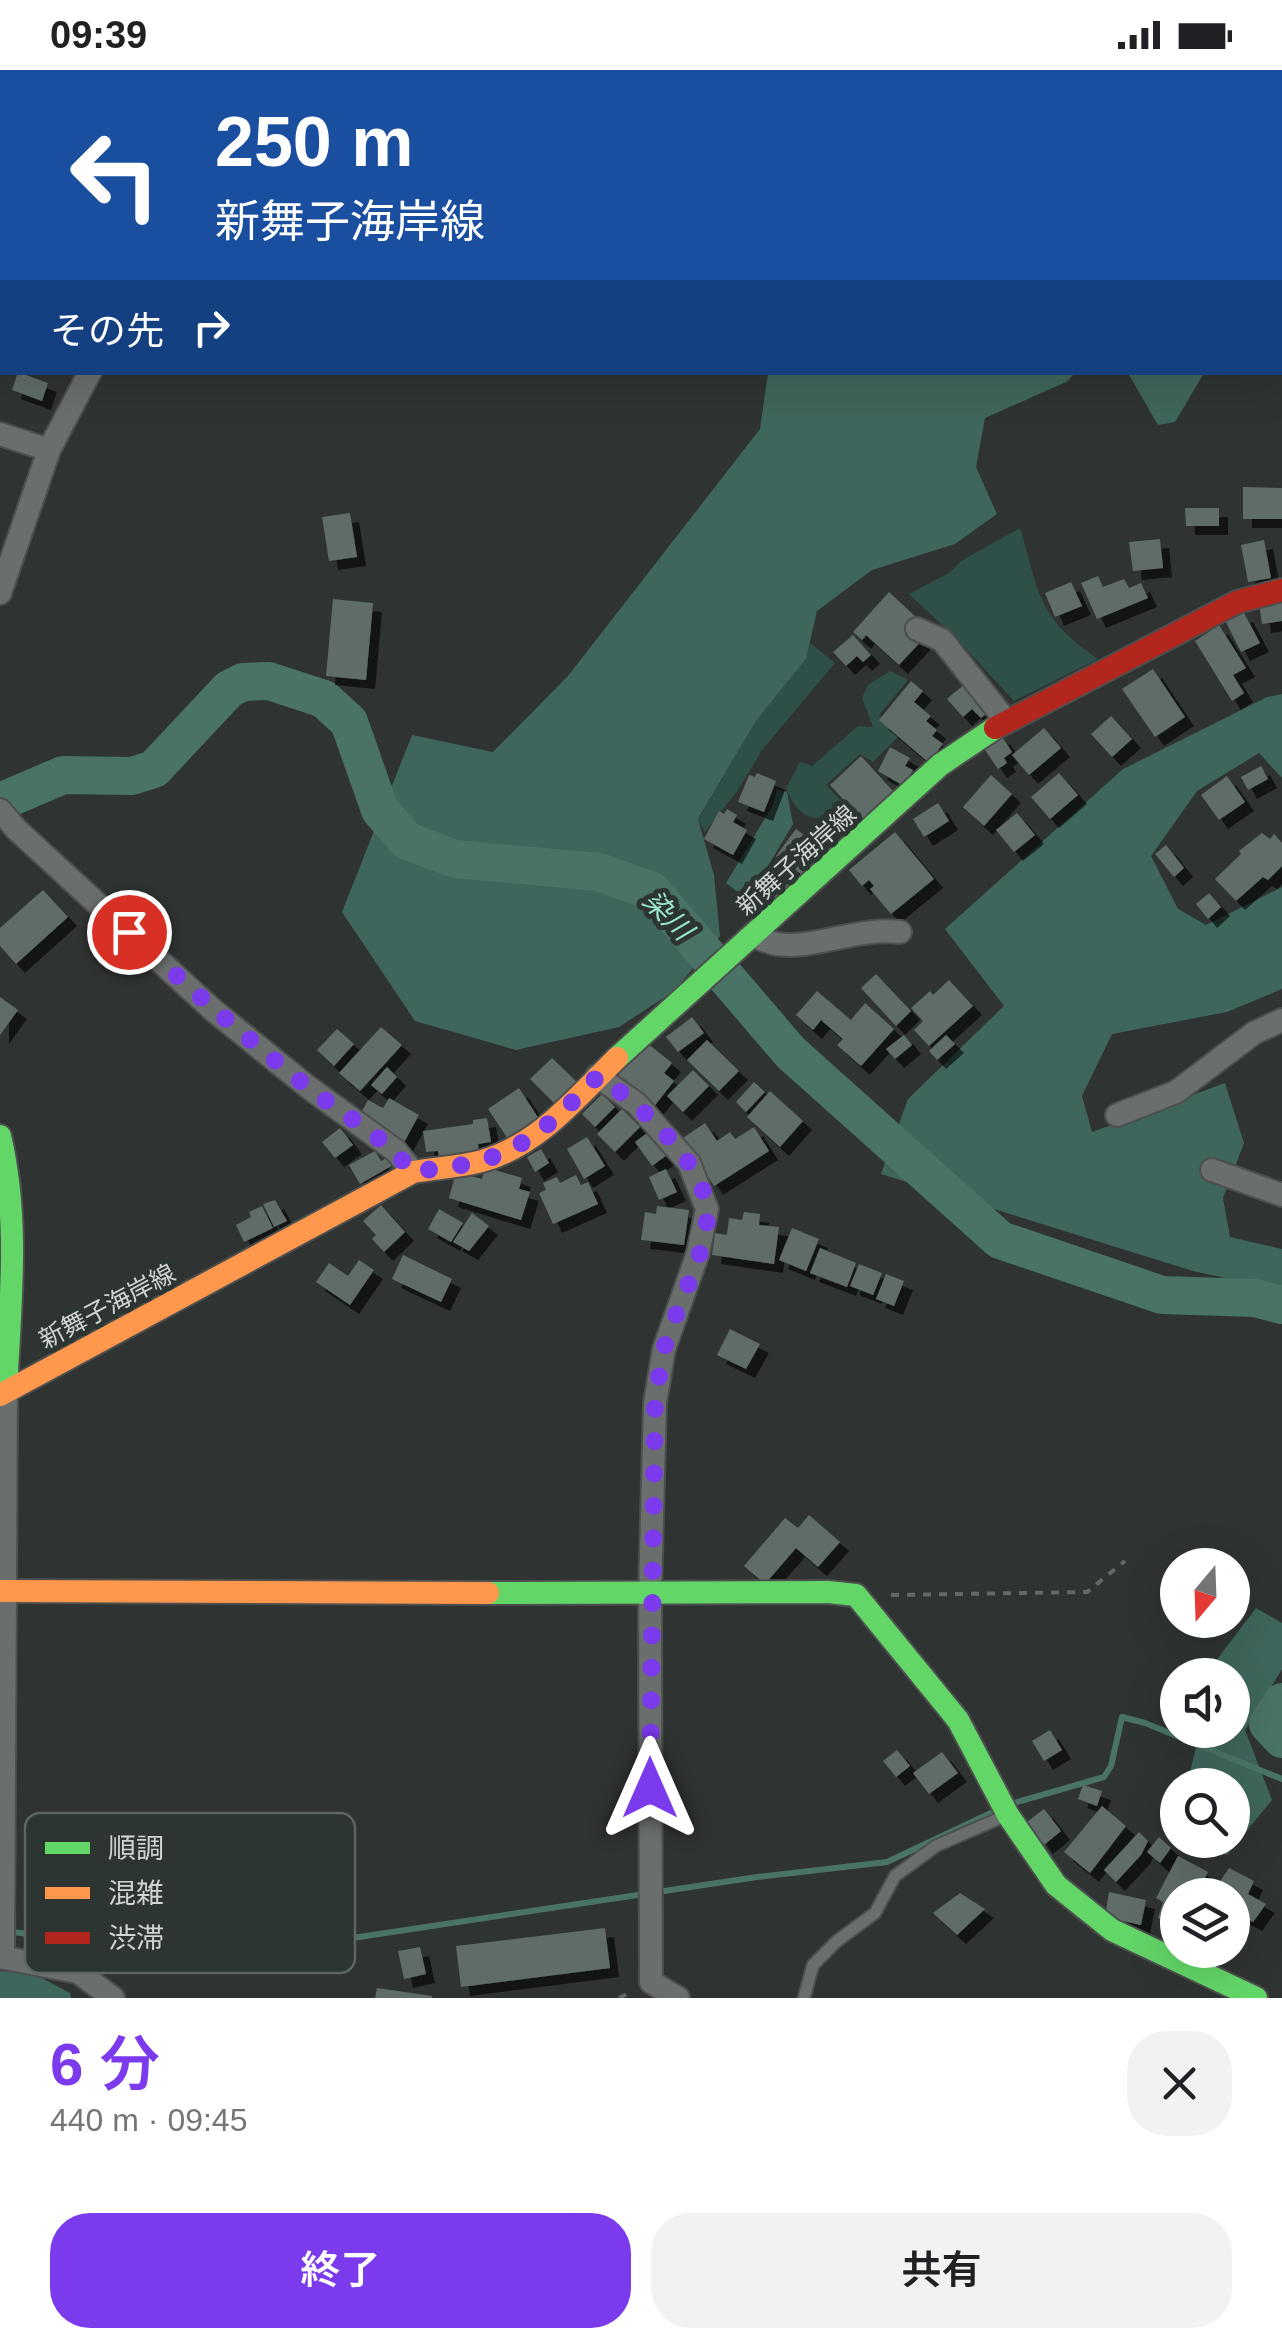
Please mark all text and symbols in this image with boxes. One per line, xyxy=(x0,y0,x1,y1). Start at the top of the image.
text: 09:39 xyxy=(50,14,147,56)
text: 250 m xyxy=(215,103,413,181)
icon: left xyxy=(50,110,180,240)
text: 新舞子海岸線 xyxy=(215,196,485,247)
icon: right xyxy=(184,300,239,355)
text: その先 xyxy=(50,310,164,352)
street label: 新舞子海岸線 xyxy=(731,799,861,921)
water label: 染川 xyxy=(637,885,701,948)
pin xyxy=(87,890,172,975)
icon: arrive xyxy=(102,905,157,960)
street label: 新舞子海岸線 xyxy=(34,1258,180,1354)
north arrow xyxy=(1160,1548,1250,1638)
map controls xyxy=(1160,1548,1250,1968)
button: sound xyxy=(1160,1658,1250,1748)
position arrow xyxy=(598,1736,702,1840)
button: search xyxy=(1160,1768,1250,1858)
legend xyxy=(25,1813,355,1973)
text: 順調 xyxy=(108,1833,164,1864)
text: 混雑 xyxy=(108,1878,164,1909)
button: layers xyxy=(1160,1878,1250,1968)
text: 渋滞 xyxy=(108,1923,164,1954)
text: 6 分 xyxy=(50,2031,160,2098)
button: close xyxy=(1127,2031,1232,2136)
text: 440 m · 09:45 xyxy=(50,2102,247,2138)
button: 終了 xyxy=(50,2213,631,2328)
button: 共有 xyxy=(651,2213,1232,2328)

